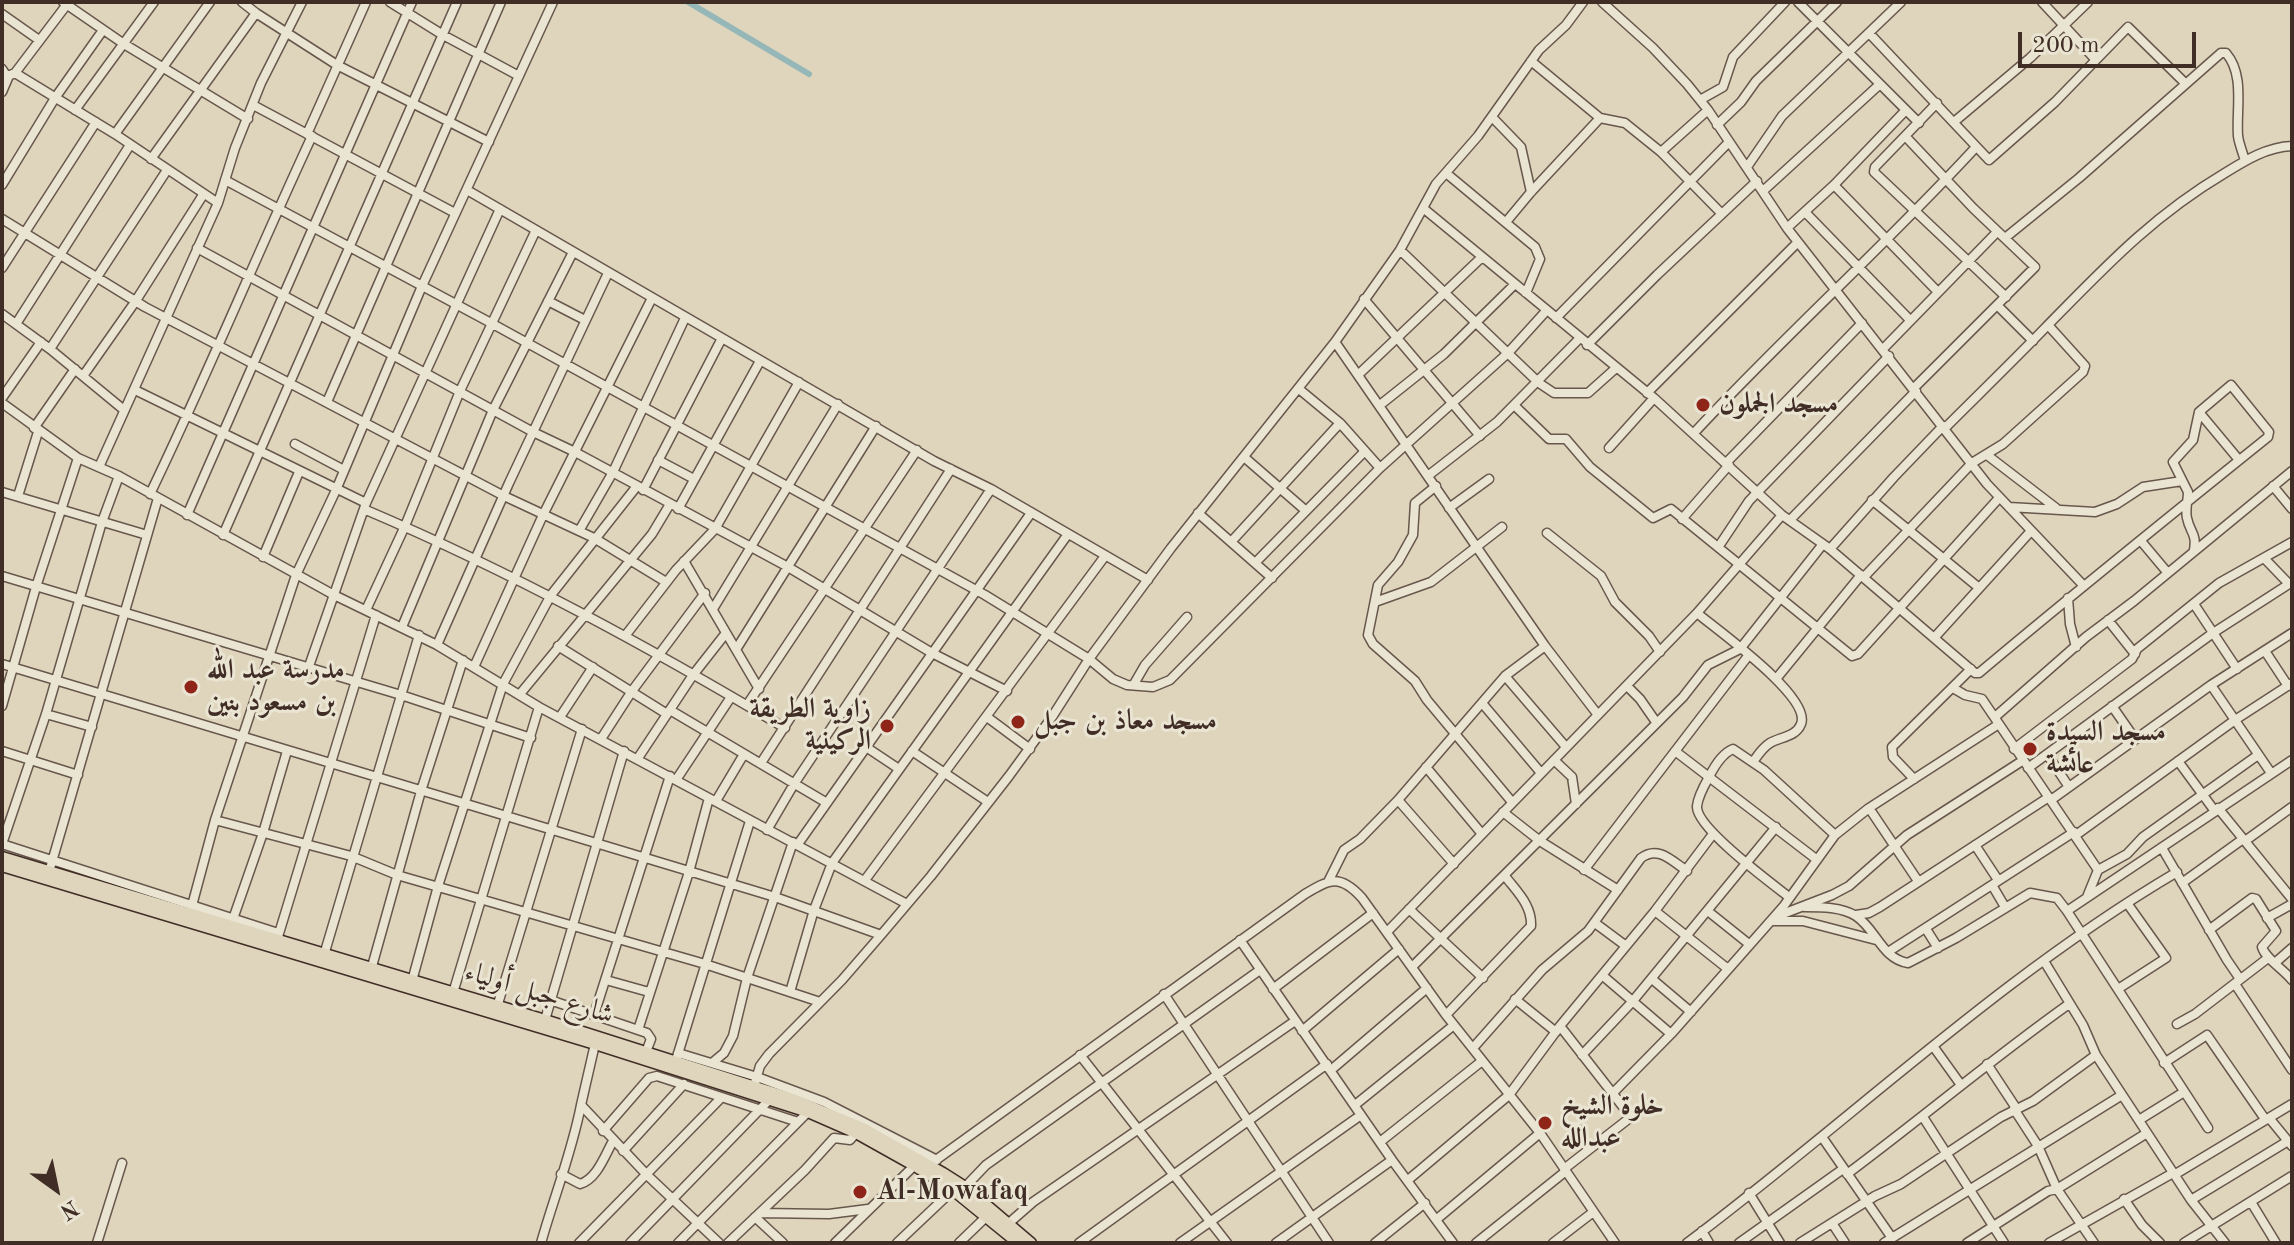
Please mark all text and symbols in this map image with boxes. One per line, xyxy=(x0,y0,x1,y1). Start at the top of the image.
scale bar xyxy=(2022,16,2200,66)
text: 200 m xyxy=(2032,34,2100,58)
place label: مسجد الجملون xyxy=(1719,388,1838,422)
marker: مسجد الجملون xyxy=(1694,396,1712,414)
place label: مدرسة عبد الله بن مسعود بنين xyxy=(207,654,345,720)
marker: مدرسة عبد الله بن مسعود بنين xyxy=(182,678,200,696)
place label: زاوية الطريقة الركينية xyxy=(749,693,871,759)
place label: مسجد معاذ بن جبل xyxy=(1034,705,1217,739)
marker: مسجد معاذ بن جبل xyxy=(1009,713,1027,731)
place label: مسجد السيدة عائشة xyxy=(2046,716,2166,782)
marker: زاوية الطريقة الركينية xyxy=(878,717,896,735)
marker: مسجد السيدة عائشة xyxy=(2021,740,2039,758)
street label: شارع جبل أولياء xyxy=(460,955,618,1033)
place label: خلوة الشيخ عبدالله xyxy=(1561,1090,1664,1156)
marker: خلوة الشيخ عبدالله xyxy=(1536,1114,1554,1132)
north arrow xyxy=(16,1149,96,1229)
place label: Al-Mowafaq xyxy=(876,1175,1028,1209)
marker: Al-Mowafaq xyxy=(851,1183,869,1201)
text: N xyxy=(56,1195,82,1223)

